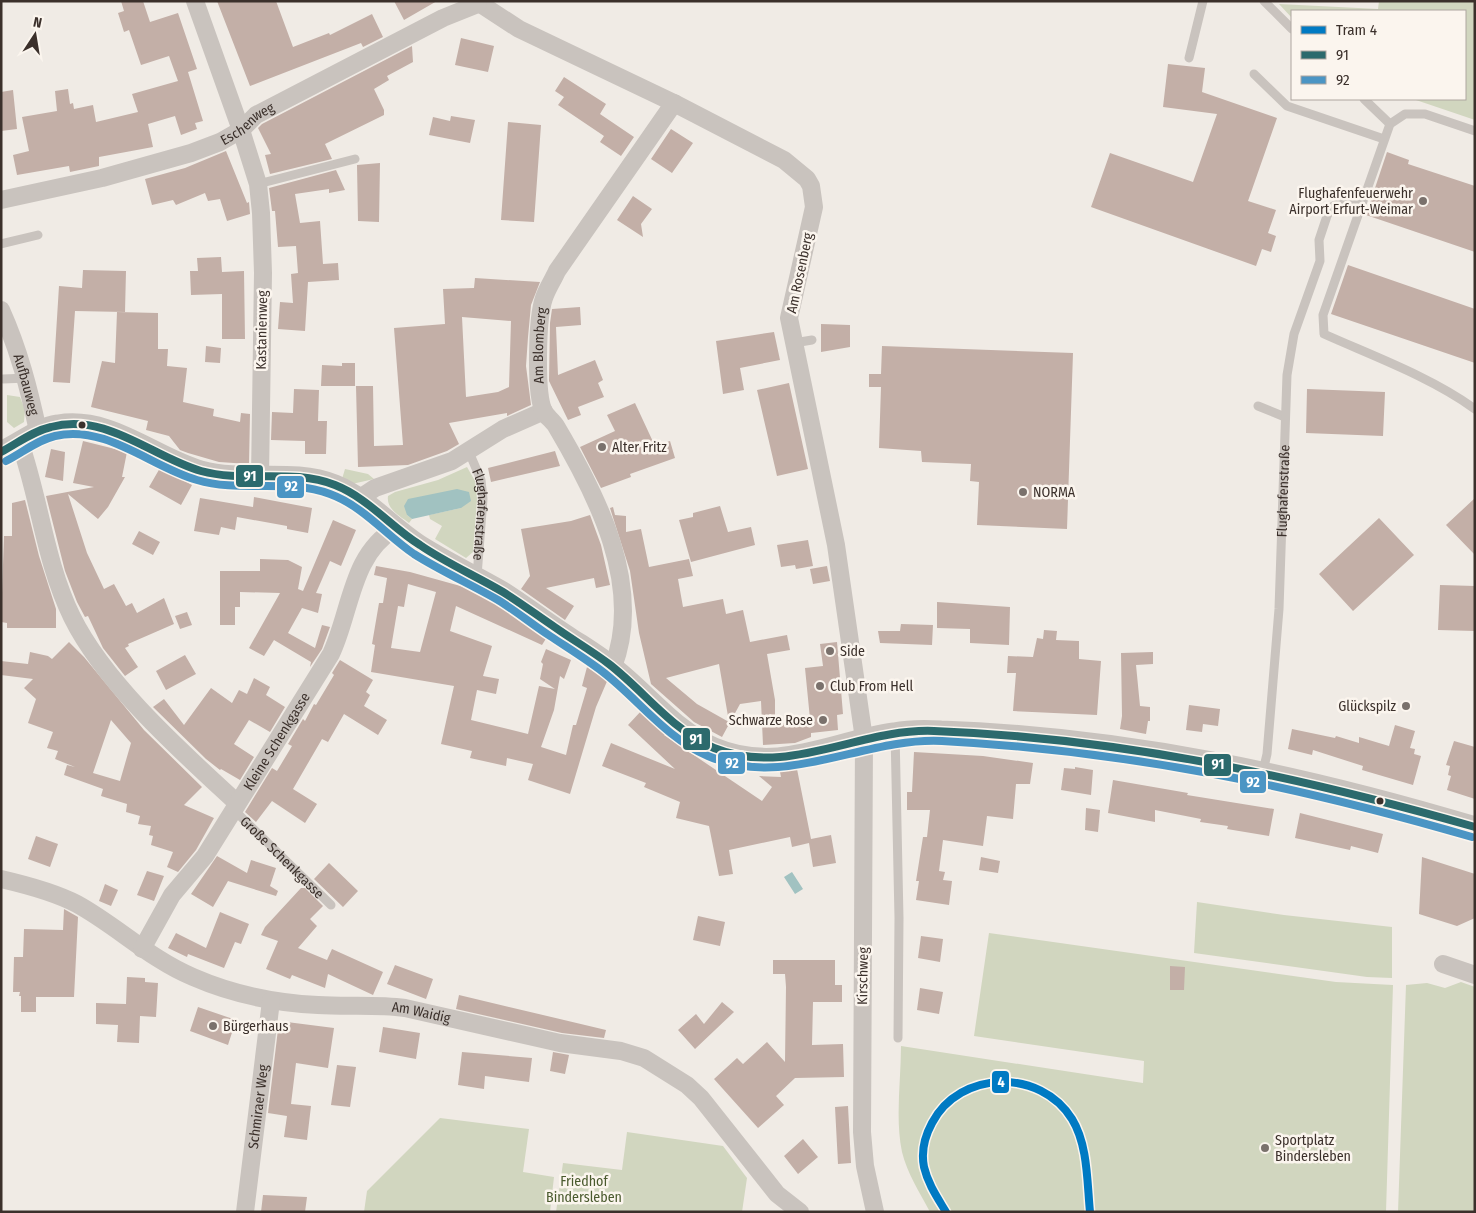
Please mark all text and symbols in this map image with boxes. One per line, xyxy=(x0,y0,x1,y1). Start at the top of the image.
north arrow xyxy=(10,10,60,60)
legend xyxy=(1291,10,1466,100)
text: N xyxy=(32,14,43,32)
text: Tram 4 xyxy=(1336,21,1377,39)
text: 91 xyxy=(1336,46,1349,64)
text: 92 xyxy=(1336,71,1350,89)
street label: Eschenweg xyxy=(217,98,277,149)
place label: Flughafenfeuerwehr Airport Erfurt-Weimar xyxy=(1289,185,1413,218)
marker: Flughafenfeuerwehr Airport Erfurt-Weimar xyxy=(1417,195,1429,207)
street label: Am Rosenberg xyxy=(783,231,817,315)
street label: Kastanienweg xyxy=(253,290,271,370)
street label: Am Blomberg xyxy=(529,305,550,384)
street label: Aufbauweg xyxy=(10,352,43,417)
unlabelled marker xyxy=(77,420,87,430)
place label: Alter Fritz xyxy=(612,439,667,456)
marker: Alter Fritz xyxy=(596,441,608,453)
street label: Flughafenstraße xyxy=(1273,444,1293,538)
line badge: 91 xyxy=(235,464,264,488)
street label: Flughafenstraße xyxy=(469,466,491,561)
text: 91 xyxy=(244,468,256,485)
line badge: 92 xyxy=(276,475,305,499)
text: 92 xyxy=(284,478,298,495)
place label: NORMA xyxy=(1033,484,1076,501)
marker: NORMA xyxy=(1017,486,1029,498)
place label: Side xyxy=(840,643,865,660)
marker: Side xyxy=(824,645,836,657)
place label: Club From Hell xyxy=(830,678,913,695)
marker: Club From Hell xyxy=(814,680,826,692)
street label: Kleine Schenkgasse xyxy=(240,689,313,793)
place label: Glückspilz xyxy=(1338,698,1396,715)
marker: Glückspilz xyxy=(1400,700,1412,712)
place label: Schwarze Rose xyxy=(729,712,813,729)
marker: Schwarze Rose xyxy=(817,714,829,726)
line badge: 91 xyxy=(682,727,711,751)
text: 91 xyxy=(690,731,702,748)
line badge: 92 xyxy=(717,751,746,775)
line badge: 91 xyxy=(1203,753,1232,777)
text: 92 xyxy=(725,755,739,772)
text: 91 xyxy=(1212,756,1224,773)
line badge: 92 xyxy=(1239,770,1267,794)
text: 92 xyxy=(1246,774,1260,791)
unlabelled marker xyxy=(1375,796,1385,806)
street label: Große Schenkgasse xyxy=(237,813,328,902)
street label: Kirschweg xyxy=(854,947,872,1005)
street label: Am Waidig xyxy=(391,998,453,1027)
place label: Bürgerhaus xyxy=(223,1018,288,1035)
marker: Bürgerhaus xyxy=(207,1020,219,1032)
street label: Schmiraer Weg xyxy=(244,1063,272,1150)
line badge: 4 xyxy=(991,1070,1010,1094)
text: 4 xyxy=(997,1074,1005,1091)
place label: Sportplatz Bindersleben xyxy=(1275,1132,1351,1165)
marker: Sportplatz Bindersleben xyxy=(1259,1142,1271,1154)
park label: Friedhof Bindersleben xyxy=(546,1173,622,1206)

